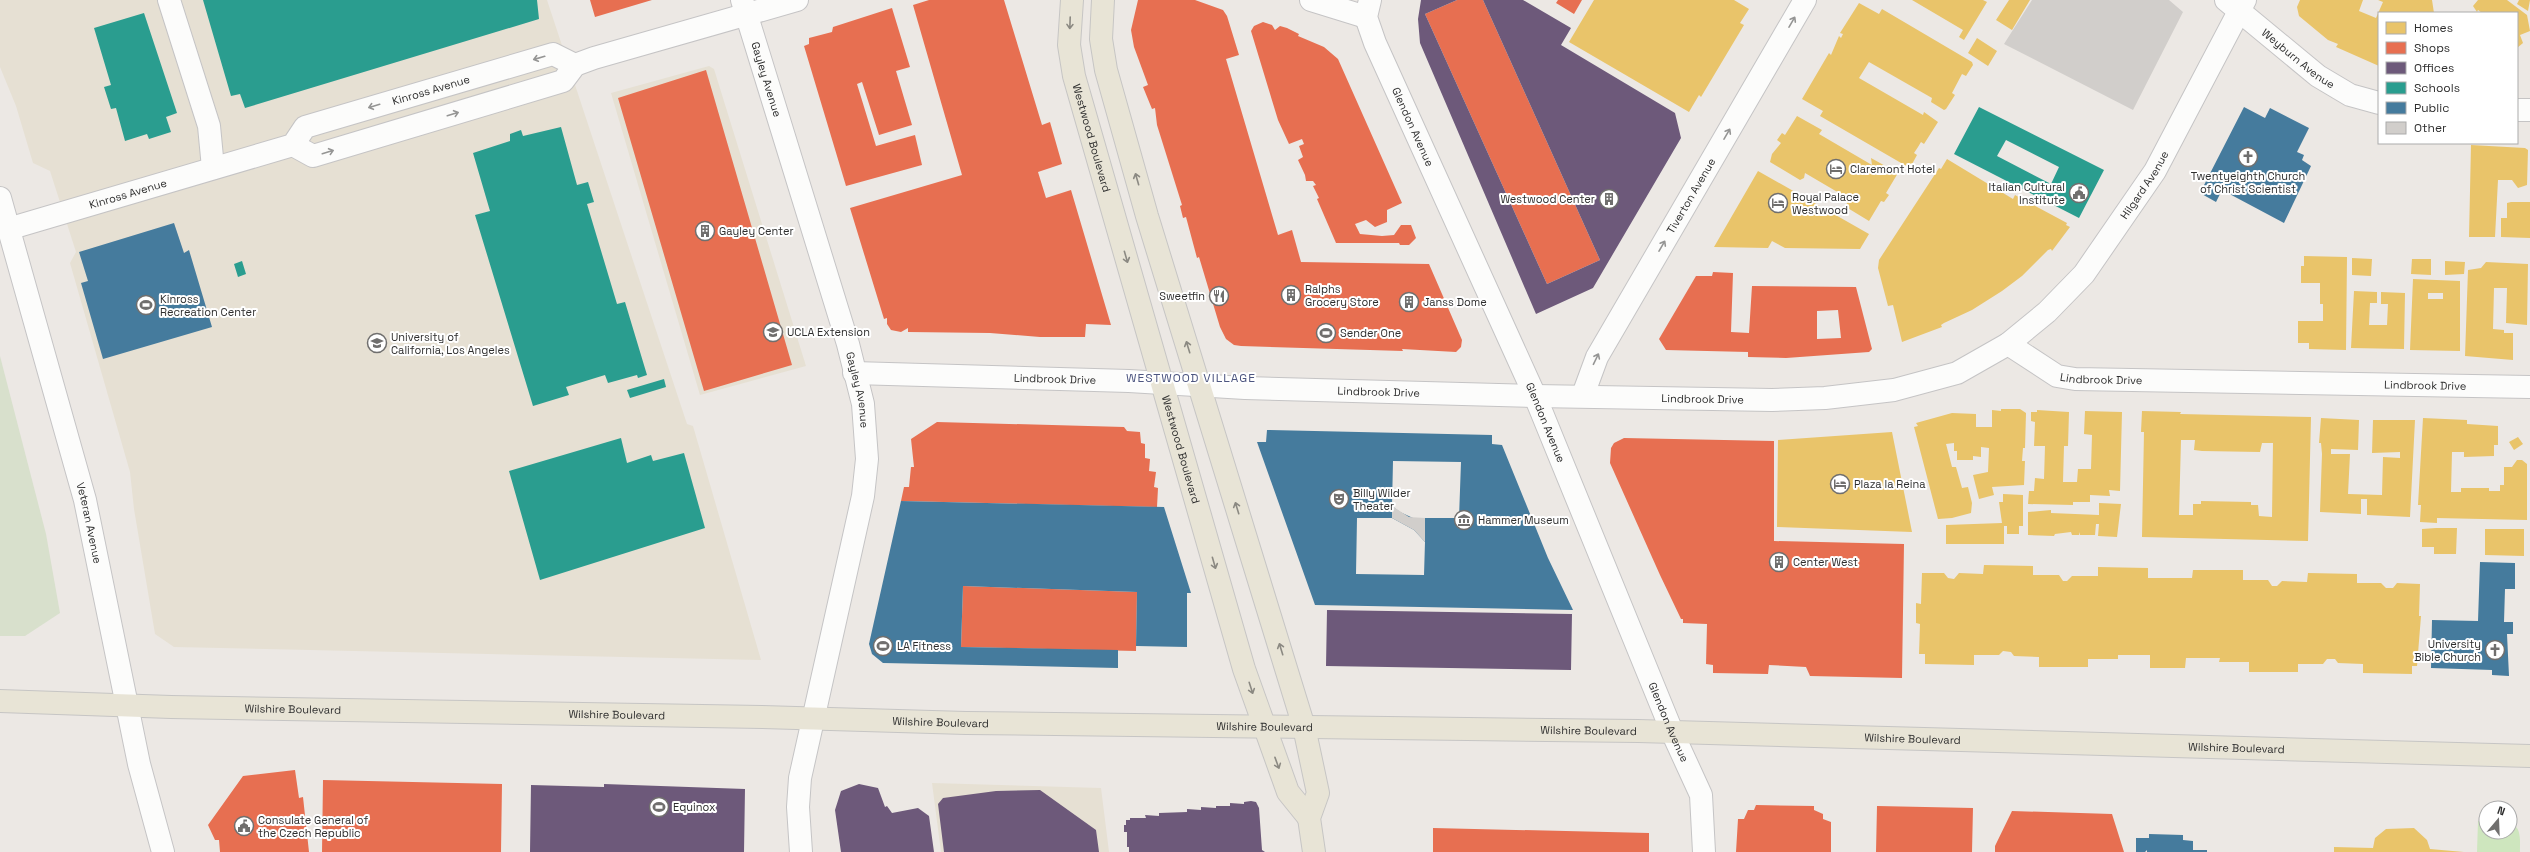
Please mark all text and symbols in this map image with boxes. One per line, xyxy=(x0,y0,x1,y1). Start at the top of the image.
legend xyxy=(2378,12,2518,144)
one-way arrow xyxy=(1066,16,1074,29)
one-way arrow xyxy=(1789,16,1797,28)
text: Homes xyxy=(2414,20,2453,36)
street label: Weyburn Avenue xyxy=(2259,25,2337,91)
street label: Gayley Avenue xyxy=(748,40,785,119)
text: Shops xyxy=(2414,40,2450,56)
one-way arrow xyxy=(533,55,546,62)
text: Offices xyxy=(2414,60,2454,76)
street label: Kinross Avenue xyxy=(390,72,471,108)
text: Schools xyxy=(2414,80,2460,96)
street label: Westwood Boulevard xyxy=(1070,82,1114,194)
street label: Glendon Avenue xyxy=(1389,85,1437,169)
text: Public xyxy=(2414,100,2449,116)
one-way arrow xyxy=(368,103,381,110)
one-way arrow xyxy=(446,110,459,117)
text: Other xyxy=(2414,120,2447,136)
one-way arrow xyxy=(1723,128,1731,140)
church icon: Twentyeighth Church of Christ Scientist xyxy=(2237,146,2259,168)
one-way arrow xyxy=(322,148,335,155)
street label: Hilgard Avenue xyxy=(2117,148,2171,222)
street label: Tiverton Avenue xyxy=(1663,155,1718,236)
hotel icon: Claremont Hotel xyxy=(1825,158,1847,180)
place label: Claremont Hotel xyxy=(1850,162,1935,176)
place label: Twentyeighth Church of Christ Scientist xyxy=(2191,169,2305,196)
one-way arrow xyxy=(1133,173,1140,186)
street label: Kinross Avenue xyxy=(87,176,168,212)
place label: Italian Cultural Institute xyxy=(1988,180,2065,207)
public building icon: Italian Cultural Institute xyxy=(2068,182,2090,204)
building icon: Westwood Center xyxy=(1598,188,1620,210)
place label: Royal Palace Westwood xyxy=(1792,190,1859,217)
place label: Westwood Center xyxy=(1500,192,1595,206)
hotel icon: Royal Palace Westwood xyxy=(1767,192,1789,214)
building icon: Gayley Center xyxy=(694,220,716,242)
place label: Gayley Center xyxy=(719,224,794,238)
one-way arrow xyxy=(1658,241,1666,253)
one-way arrow xyxy=(1123,251,1130,264)
place label: Ralphs Grocery Store xyxy=(1305,282,1379,309)
building icon: Ralphs Grocery Store xyxy=(1280,284,1302,306)
restaurant icon: Sweetfin xyxy=(1208,285,1230,307)
place label: Sweetfin xyxy=(1159,289,1205,303)
building icon: Janss Dome xyxy=(1398,291,1420,313)
place label: Kinross Recreation Center xyxy=(160,292,256,319)
sports icon: Kinross Recreation Center xyxy=(135,294,157,316)
place label: Janss Dome xyxy=(1423,295,1487,309)
school or university icon: UCLA Extension xyxy=(762,321,784,343)
sports icon: Sender One xyxy=(1315,322,1337,344)
place label: UCLA Extension xyxy=(787,325,870,339)
place label: Sender One xyxy=(1340,326,1401,340)
place label: University of California, Los Angeles xyxy=(391,330,510,357)
school or university icon: University of California, Los Angeles xyxy=(366,332,388,354)
one-way arrow xyxy=(1184,340,1191,353)
street label: Gayley Avenue xyxy=(843,350,872,428)
one-way arrow xyxy=(1593,353,1600,365)
district label: WESTWOOD VILLAGE xyxy=(1126,370,1256,386)
street label: Lindbrook Drive xyxy=(2059,370,2143,387)
street label: Lindbrook Drive xyxy=(1014,371,1096,387)
street label: Lindbrook Drive xyxy=(2384,377,2466,393)
street label: Glendon Avenue xyxy=(1523,380,1568,465)
street label: Lindbrook Drive xyxy=(1337,384,1420,400)
street label: Lindbrook Drive xyxy=(1661,391,1744,407)
street label: Westwood Boulevard xyxy=(1159,394,1203,505)
hotel icon: Plaza la Reina xyxy=(1829,473,1851,495)
place label: Plaza la Reina xyxy=(1854,477,1926,491)
street label: Veteran Avenue xyxy=(73,481,105,565)
place label: Billy Wilder Theater xyxy=(1353,486,1411,513)
theatre icon: Billy Wilder Theater xyxy=(1328,488,1350,510)
one-way arrow xyxy=(1233,502,1240,515)
museum icon: Hammer Museum xyxy=(1453,509,1475,531)
place label: Hammer Museum xyxy=(1478,513,1569,527)
building icon: Center West xyxy=(1768,551,1790,573)
place label: Center West xyxy=(1793,555,1858,569)
one-way arrow xyxy=(1211,556,1218,569)
sports icon: LA Fitness xyxy=(872,635,894,657)
place label: University Bible Church xyxy=(2414,637,2481,664)
place label: LA Fitness xyxy=(897,639,951,653)
church icon: University Bible Church xyxy=(2484,639,2506,661)
one-way arrow xyxy=(1277,643,1284,656)
street label: Glendon Avenue xyxy=(1646,680,1692,764)
one-way arrow xyxy=(1247,681,1255,693)
street label: Wilshire Boulevard xyxy=(244,701,341,717)
street label: Wilshire Boulevard xyxy=(568,707,665,722)
street label: Wilshire Boulevard xyxy=(892,714,989,730)
street label: Wilshire Boulevard xyxy=(1216,719,1313,734)
street label: Wilshire Boulevard xyxy=(1540,723,1637,738)
street label: Wilshire Boulevard xyxy=(1864,730,1961,747)
street label: Wilshire Boulevard xyxy=(2188,739,2285,756)
one-way arrow xyxy=(1273,757,1281,769)
sports icon: Equinox xyxy=(648,796,670,818)
place label: Equinox xyxy=(673,800,716,814)
north arrow xyxy=(2478,800,2518,840)
text: N xyxy=(2495,803,2507,818)
place label: Consulate General of the Czech Republic xyxy=(258,813,368,840)
public building icon: Consulate General of the Czech Republic xyxy=(233,815,255,837)

